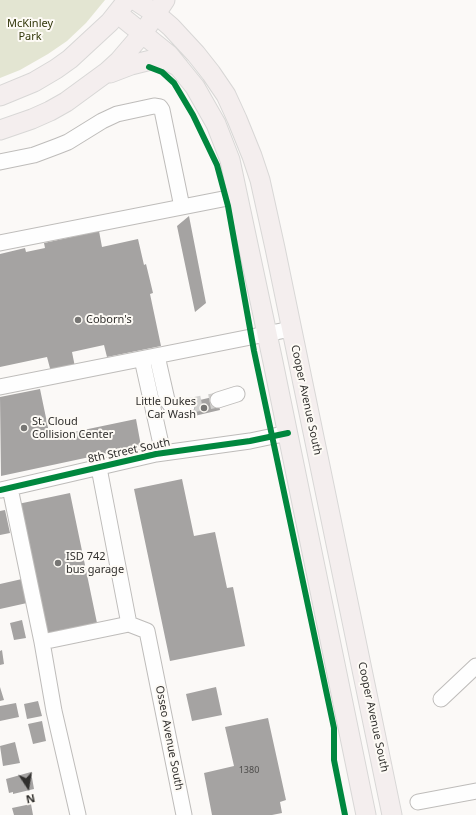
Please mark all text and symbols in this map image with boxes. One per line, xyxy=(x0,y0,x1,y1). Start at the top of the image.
park label: McKinley Park xyxy=(7,17,53,43)
place label: Coborn's xyxy=(86,313,132,327)
marker: Coborn's xyxy=(73,315,83,325)
street label: Cooper Avenue South xyxy=(288,344,324,456)
place label: Little Dukes Car Wash xyxy=(135,395,196,421)
marker: Little Dukes Car Wash xyxy=(199,403,209,413)
place label: St. Cloud Collision Center xyxy=(32,415,113,441)
marker: St. Cloud Collision Center xyxy=(19,423,29,433)
street label: 8th Street South xyxy=(87,436,171,466)
place label: ISD 742 bus garage xyxy=(66,550,124,576)
marker: ISD 742 bus garage xyxy=(53,558,63,568)
street label: Cooper Avenue South xyxy=(355,661,391,773)
street label: Osseo Avenue South xyxy=(152,684,186,792)
house number: 1380 xyxy=(239,765,259,775)
north arrow xyxy=(8,767,48,807)
text: N xyxy=(25,791,37,807)

